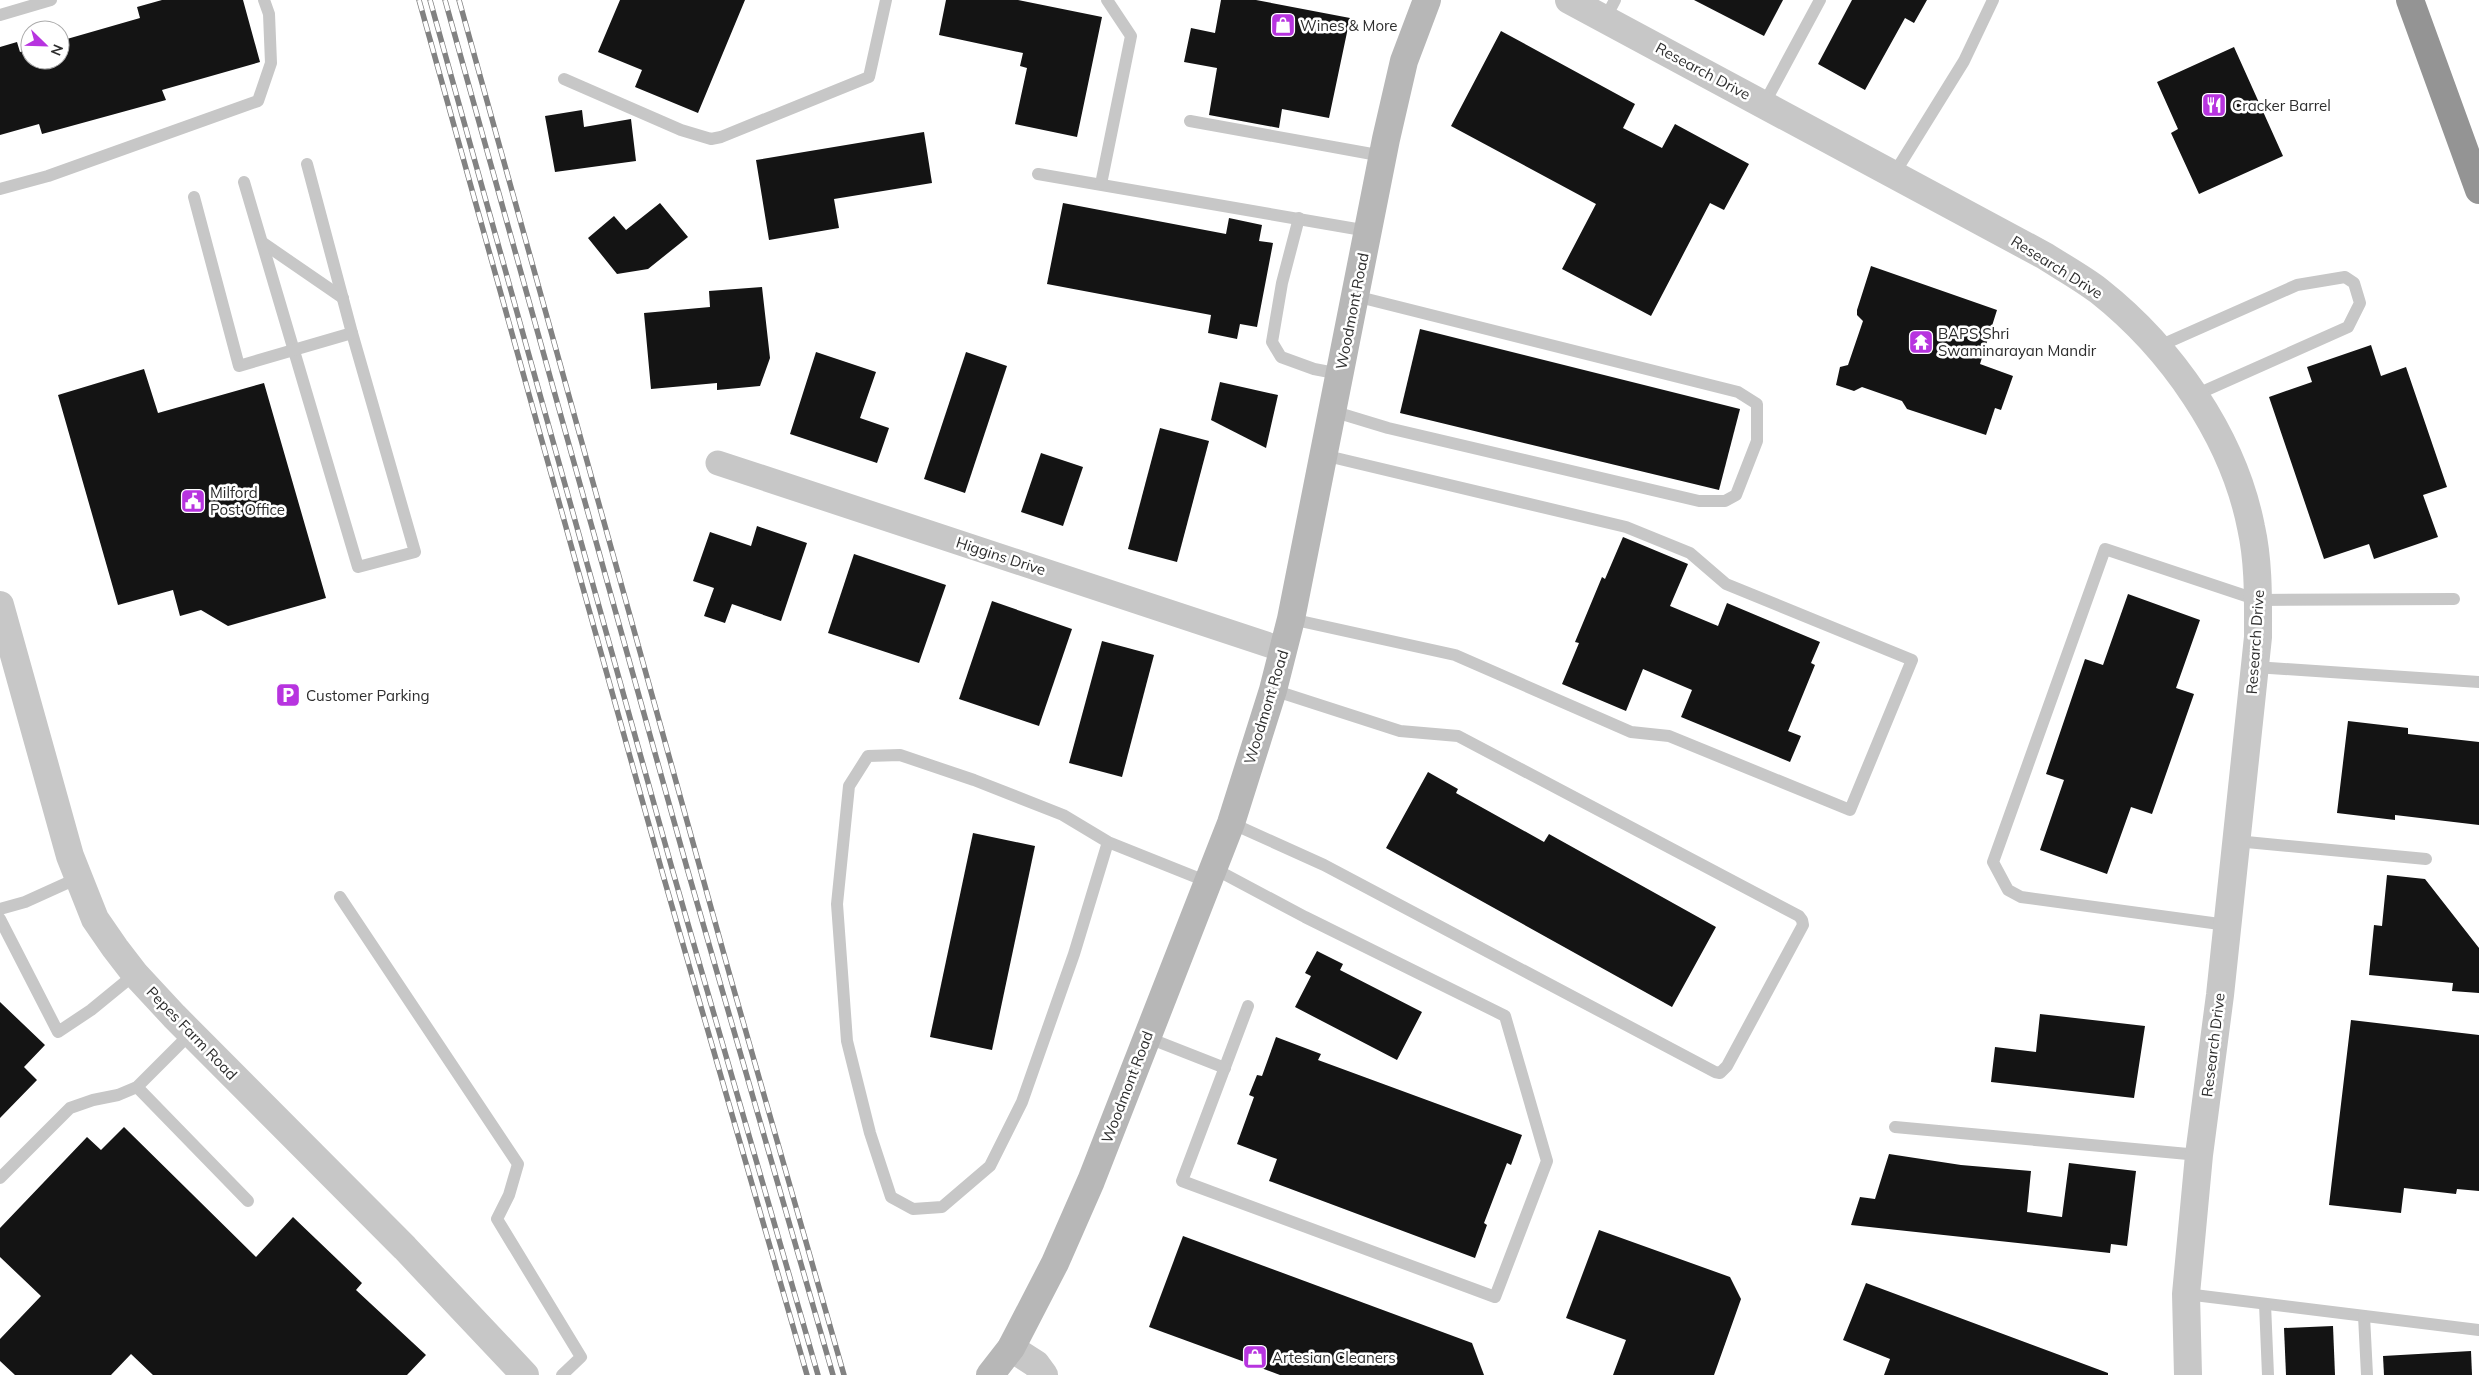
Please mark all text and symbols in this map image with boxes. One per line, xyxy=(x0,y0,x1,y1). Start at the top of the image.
shop icon: Wines & More xyxy=(1270,12,1296,38)
place label: Wines & More xyxy=(1300,16,1397,35)
north arrow xyxy=(20,20,70,70)
street label: Research Drive xyxy=(1652,38,1754,104)
text: N xyxy=(47,42,67,58)
restaurant icon: Cracker Barrel xyxy=(2201,92,2227,118)
place label: Cracker Barrel xyxy=(2232,96,2331,115)
street label: Research Drive xyxy=(2008,231,2106,303)
street label: Woodmont Road xyxy=(1331,251,1373,371)
place label: BAPS Shri Swaminarayan Mandir xyxy=(1938,324,2097,360)
temple icon: BAPS Shri Swaminarayan Mandir xyxy=(1908,329,1934,355)
place label: Milford Post Office xyxy=(210,483,285,519)
public building icon: Milford Post Office xyxy=(180,488,206,514)
street label: Higgins Drive xyxy=(954,533,1048,579)
street label: Research Drive xyxy=(2242,589,2268,695)
street label: Woodmont Road xyxy=(1240,648,1292,766)
parking icon: Customer Parking xyxy=(275,682,301,708)
place label: Customer Parking xyxy=(306,686,430,705)
street label: Pepes Farm Road xyxy=(143,982,241,1084)
street label: Research Drive xyxy=(2197,992,2229,1098)
street label: Woodmont Road xyxy=(1097,1028,1157,1146)
shop icon: Artesian Cleaners xyxy=(1242,1344,1268,1370)
place label: Artesian Cleaners xyxy=(1272,1348,1396,1367)

